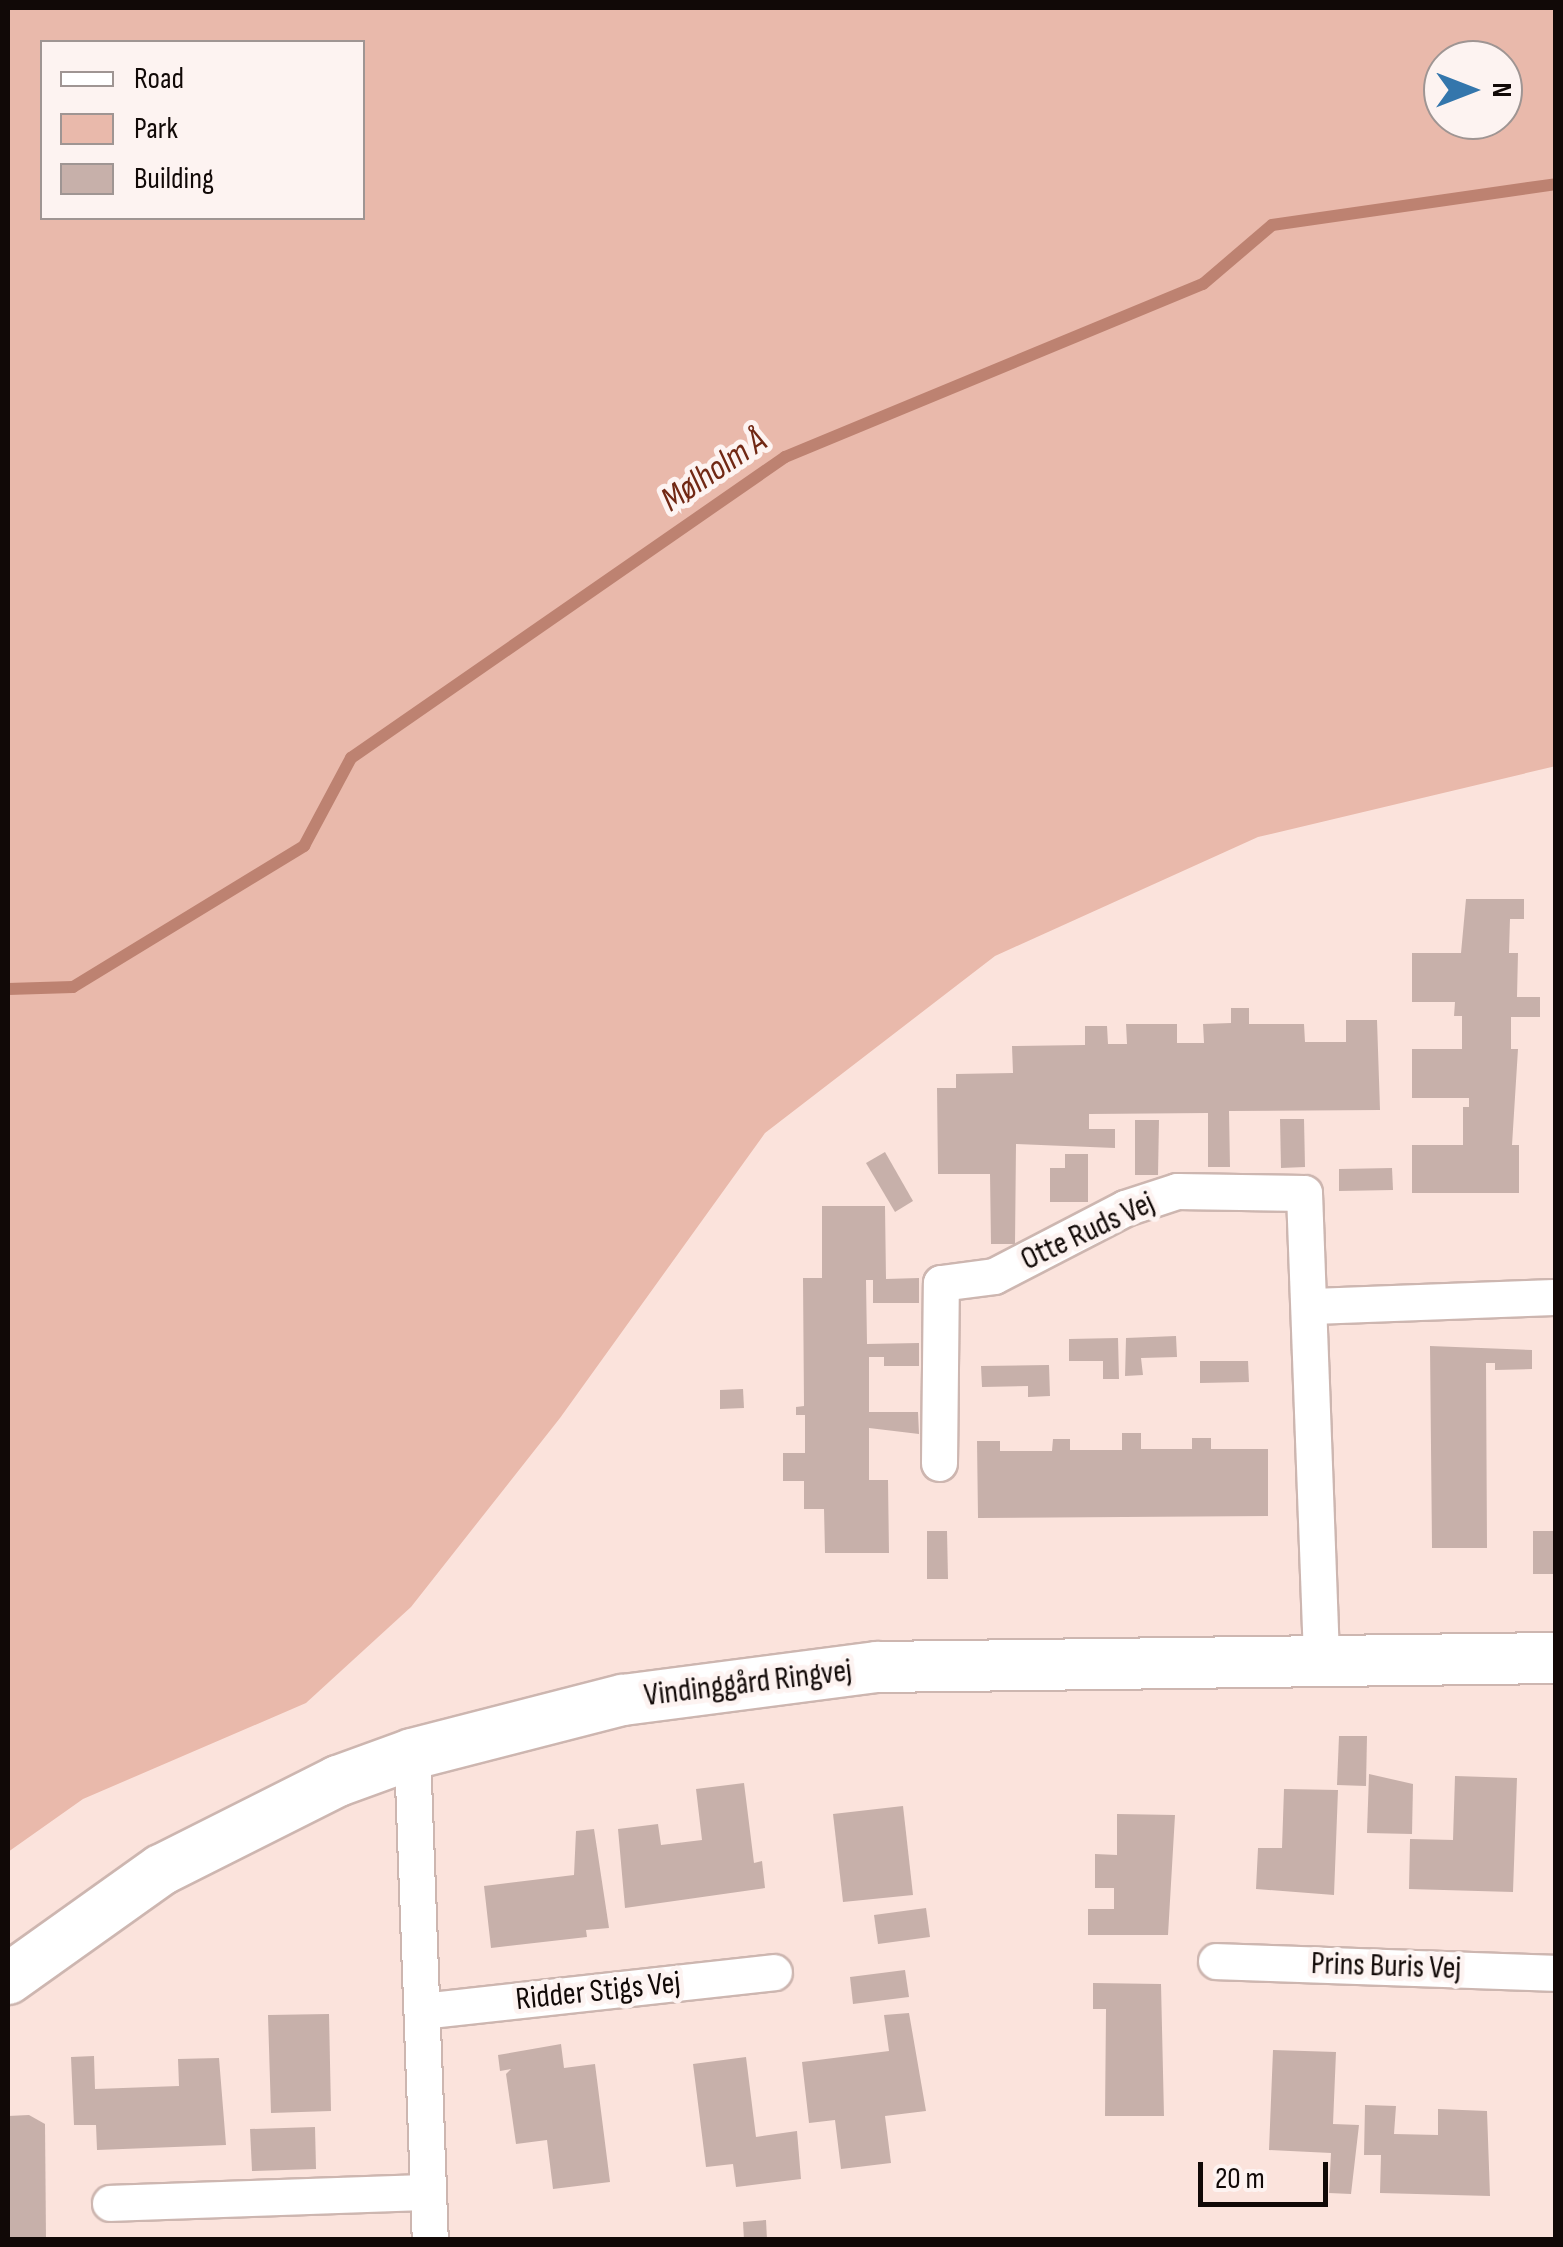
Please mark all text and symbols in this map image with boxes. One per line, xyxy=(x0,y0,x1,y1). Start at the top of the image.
legend xyxy=(40,40,365,220)
north arrow xyxy=(1423,40,1523,140)
text: Road xyxy=(134,61,184,97)
text: N xyxy=(1485,83,1518,97)
text: Park xyxy=(134,111,178,147)
text: Building xyxy=(134,161,214,197)
water label: Mølholm Å xyxy=(653,420,775,522)
street label: Otte Ruds Vej xyxy=(1015,1184,1161,1280)
street label: Vindinggård Ringvej xyxy=(642,1652,854,1716)
street label: Prins Buris Vej xyxy=(1310,1945,1462,1989)
street label: Ridder Stigs Vej xyxy=(514,1964,682,2020)
scale bar xyxy=(1203,2142,1333,2204)
text: 20 m xyxy=(1215,2161,1265,2197)

